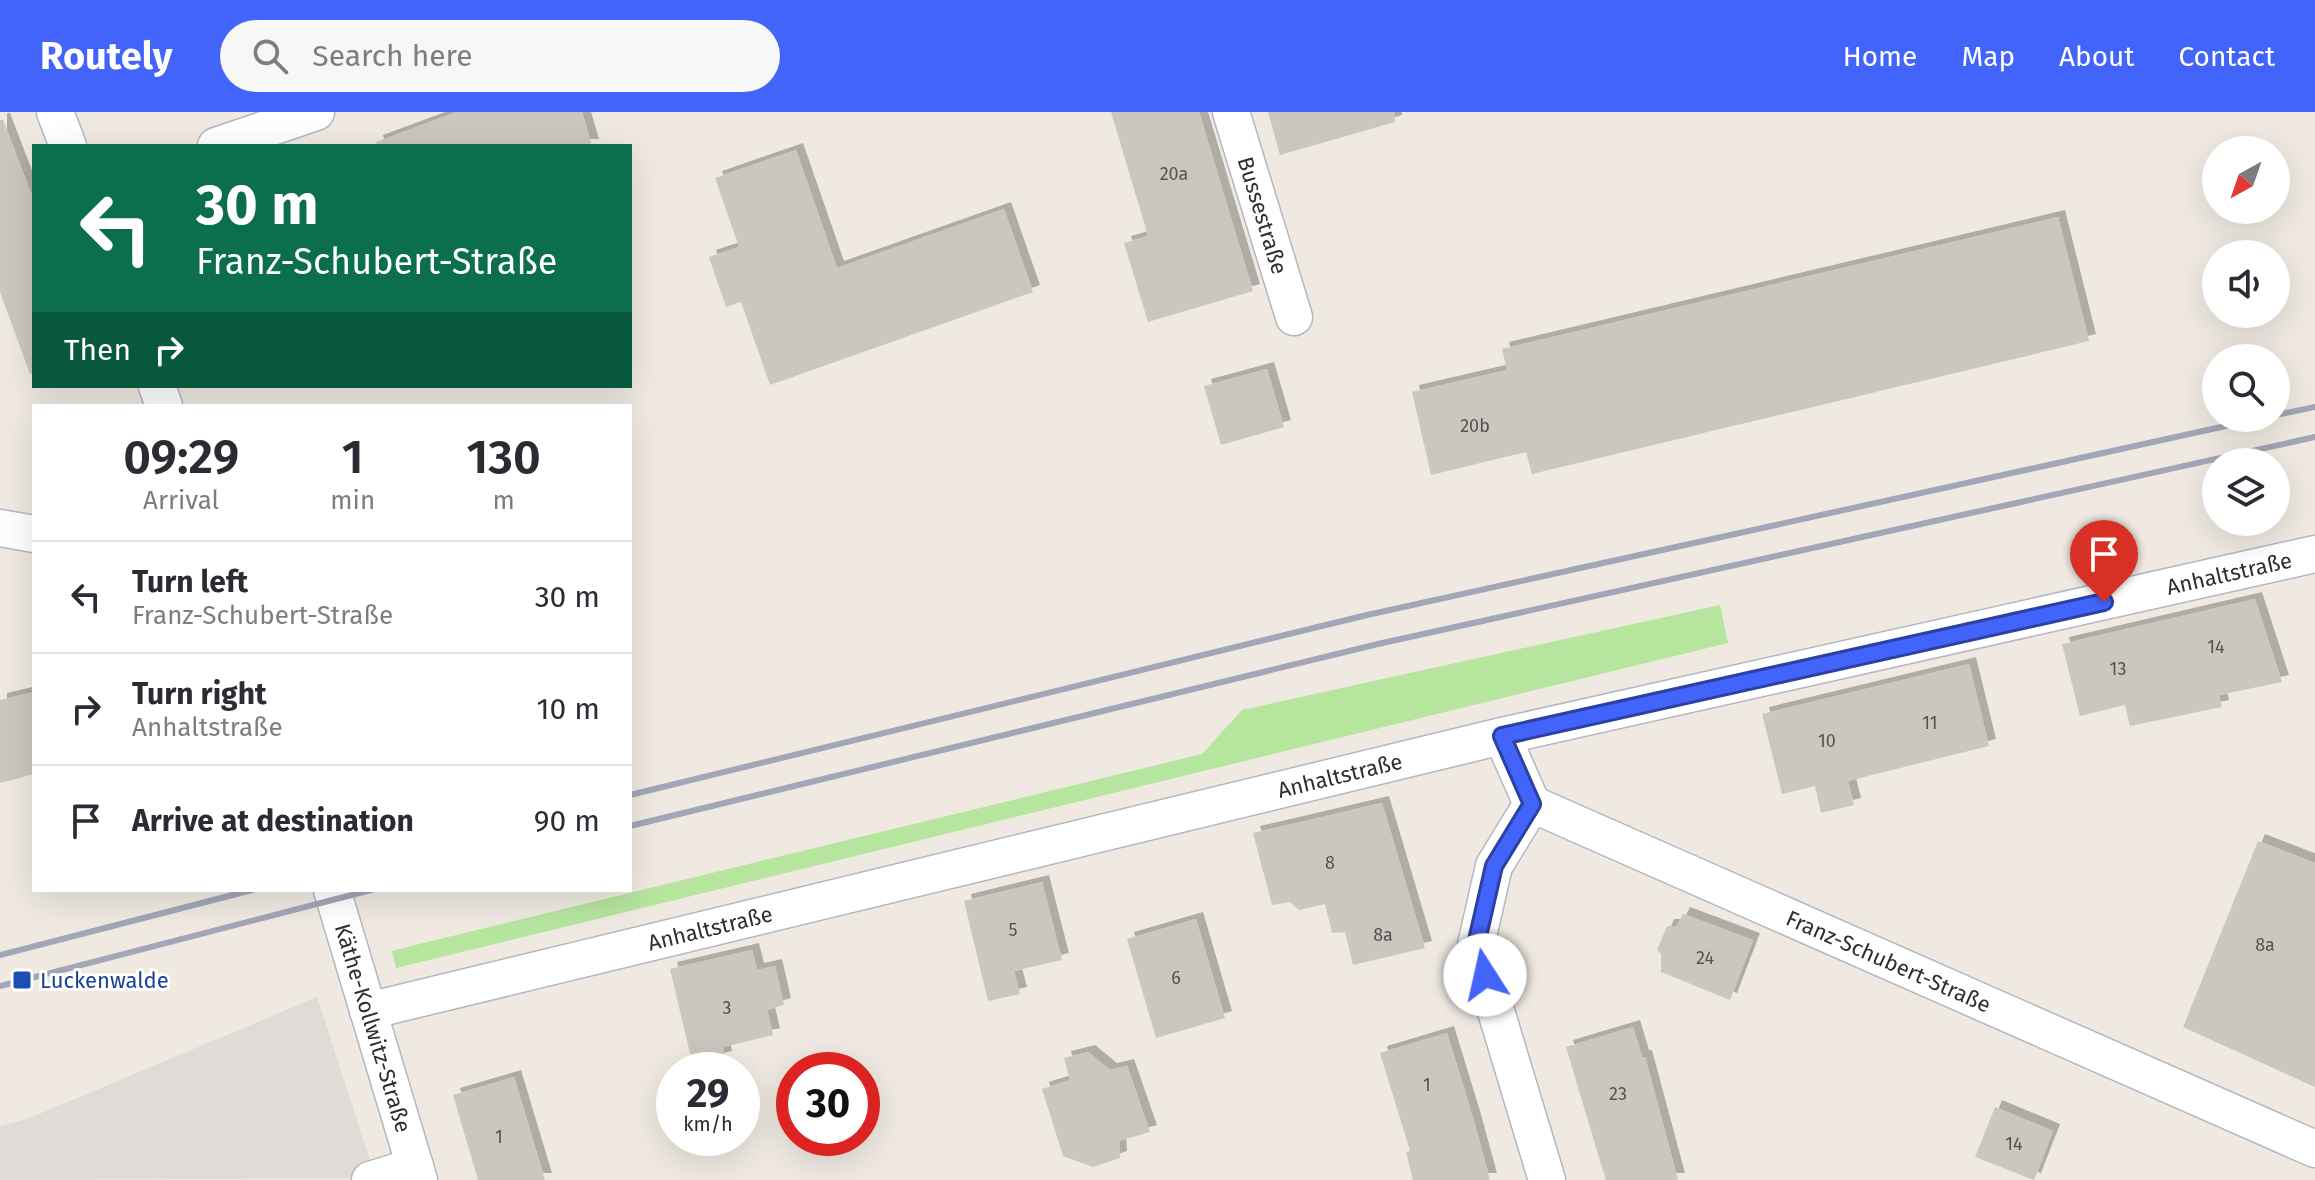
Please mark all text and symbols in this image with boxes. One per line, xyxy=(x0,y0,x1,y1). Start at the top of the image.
search box xyxy=(220,20,780,92)
text: Routely xyxy=(40,33,172,79)
icon: search xyxy=(248,34,292,78)
text: Search here xyxy=(312,38,473,74)
text: Home xyxy=(1843,40,1917,73)
text: Map xyxy=(1961,40,2015,73)
text: About xyxy=(2059,40,2134,73)
text: Contact xyxy=(2178,40,2275,73)
north arrow xyxy=(2202,136,2290,224)
map controls xyxy=(2202,136,2290,536)
street label: Bussestraße xyxy=(1232,153,1293,277)
house number: 20a xyxy=(1160,163,1188,185)
text: 30 m xyxy=(196,172,318,239)
icon: left xyxy=(64,176,168,280)
text: Franz-Schubert-Straße xyxy=(196,240,557,284)
button: sound xyxy=(2202,240,2290,328)
icon: right xyxy=(147,328,191,372)
text: Then xyxy=(64,332,131,368)
button: search xyxy=(2202,344,2290,432)
house number: 20b xyxy=(1460,415,1490,437)
text: 09:29 xyxy=(123,428,239,486)
text: 1 xyxy=(342,428,364,486)
text: 130 xyxy=(466,428,541,486)
button: layers xyxy=(2202,448,2290,536)
text: Arrival xyxy=(143,485,219,516)
text: min xyxy=(330,485,375,516)
text: m xyxy=(492,485,515,516)
pin xyxy=(2070,520,2138,602)
icon: arrive xyxy=(2082,532,2126,576)
street label: Anhaltstraße xyxy=(2164,546,2294,600)
text: Turn left xyxy=(132,564,248,600)
icon: left xyxy=(64,575,108,619)
text: 30 m xyxy=(535,579,600,615)
text: Franz-Schubert-Straße xyxy=(132,600,393,631)
house number: 14 xyxy=(2207,636,2225,658)
house number: 13 xyxy=(2110,658,2126,680)
text: Turn right xyxy=(132,676,267,712)
icon: right xyxy=(64,687,108,731)
text: 10 m xyxy=(537,691,600,727)
text: Anhaltstraße xyxy=(132,712,283,743)
house number: 11 xyxy=(1922,712,1938,734)
house number: 10 xyxy=(1818,730,1836,752)
street label: Anhaltstraße xyxy=(1275,747,1405,803)
icon: arrive xyxy=(64,799,108,843)
text: Arrive at destination xyxy=(132,803,414,839)
text: 90 m xyxy=(534,803,600,839)
house number: 8 xyxy=(1325,852,1335,874)
street label: Anhaltstraße xyxy=(645,900,775,956)
street label: Franz-Schubert-Straße xyxy=(1782,904,1995,1018)
house number: 5 xyxy=(1008,919,1018,941)
street label: Käthe-Kollwitz-Straße xyxy=(329,920,417,1135)
house number: 8a xyxy=(1373,924,1393,946)
position arrow xyxy=(1443,933,1527,1017)
house number: 8a xyxy=(2255,934,2275,956)
house number: 24 xyxy=(1696,947,1714,969)
place label: Luckenwalde xyxy=(40,967,169,994)
house number: 6 xyxy=(1171,967,1181,989)
marker: Luckenwalde xyxy=(11,969,33,991)
house number: 3 xyxy=(723,997,731,1019)
speed limit sign: 30 xyxy=(776,1052,880,1156)
text: 29 xyxy=(687,1070,729,1118)
house number: 1 xyxy=(1423,1074,1431,1096)
house number: 23 xyxy=(1609,1083,1627,1105)
text: km/h xyxy=(683,1112,733,1136)
house number: 1 xyxy=(495,1126,503,1148)
house number: 14 xyxy=(2005,1133,2023,1155)

